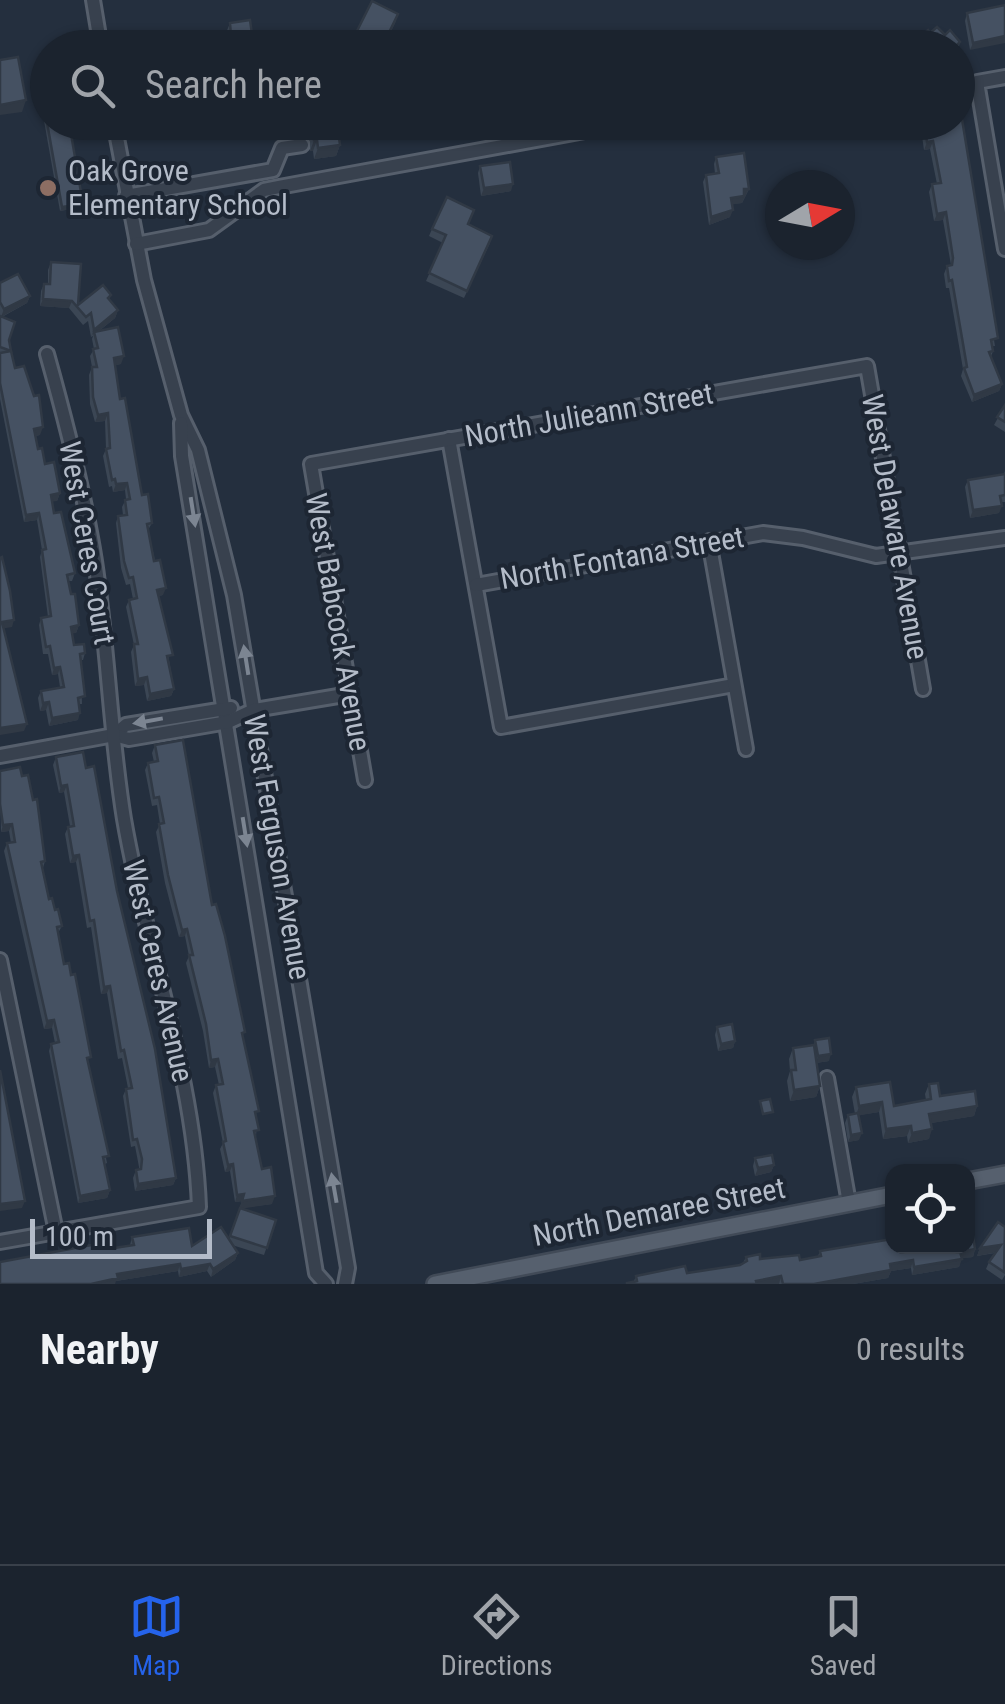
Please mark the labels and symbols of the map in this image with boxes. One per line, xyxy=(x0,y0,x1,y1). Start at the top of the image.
place label: Oak Grove Elementary School xyxy=(68,153,288,222)
north arrow xyxy=(765,170,855,260)
marker: Oak Grove Elementary School xyxy=(37,177,59,199)
street label: North Julieann Street xyxy=(462,375,716,454)
street label: West Delaware Avenue xyxy=(855,392,936,662)
street label: West Ceres Court xyxy=(52,439,123,647)
street label: West Babcock Avenue xyxy=(299,490,378,753)
one-way arrow xyxy=(185,496,201,528)
street label: North Fontana Street xyxy=(497,519,746,596)
one-way arrow xyxy=(238,644,253,676)
street label: West Ferguson Avenue xyxy=(237,712,318,982)
one-way arrow xyxy=(132,714,163,730)
one-way arrow xyxy=(238,817,254,849)
street label: West Ceres Avenue xyxy=(116,856,201,1085)
street label: North Demaree Street xyxy=(530,1170,788,1253)
one-way arrow xyxy=(326,1172,341,1203)
scale bar xyxy=(30,1214,212,1258)

